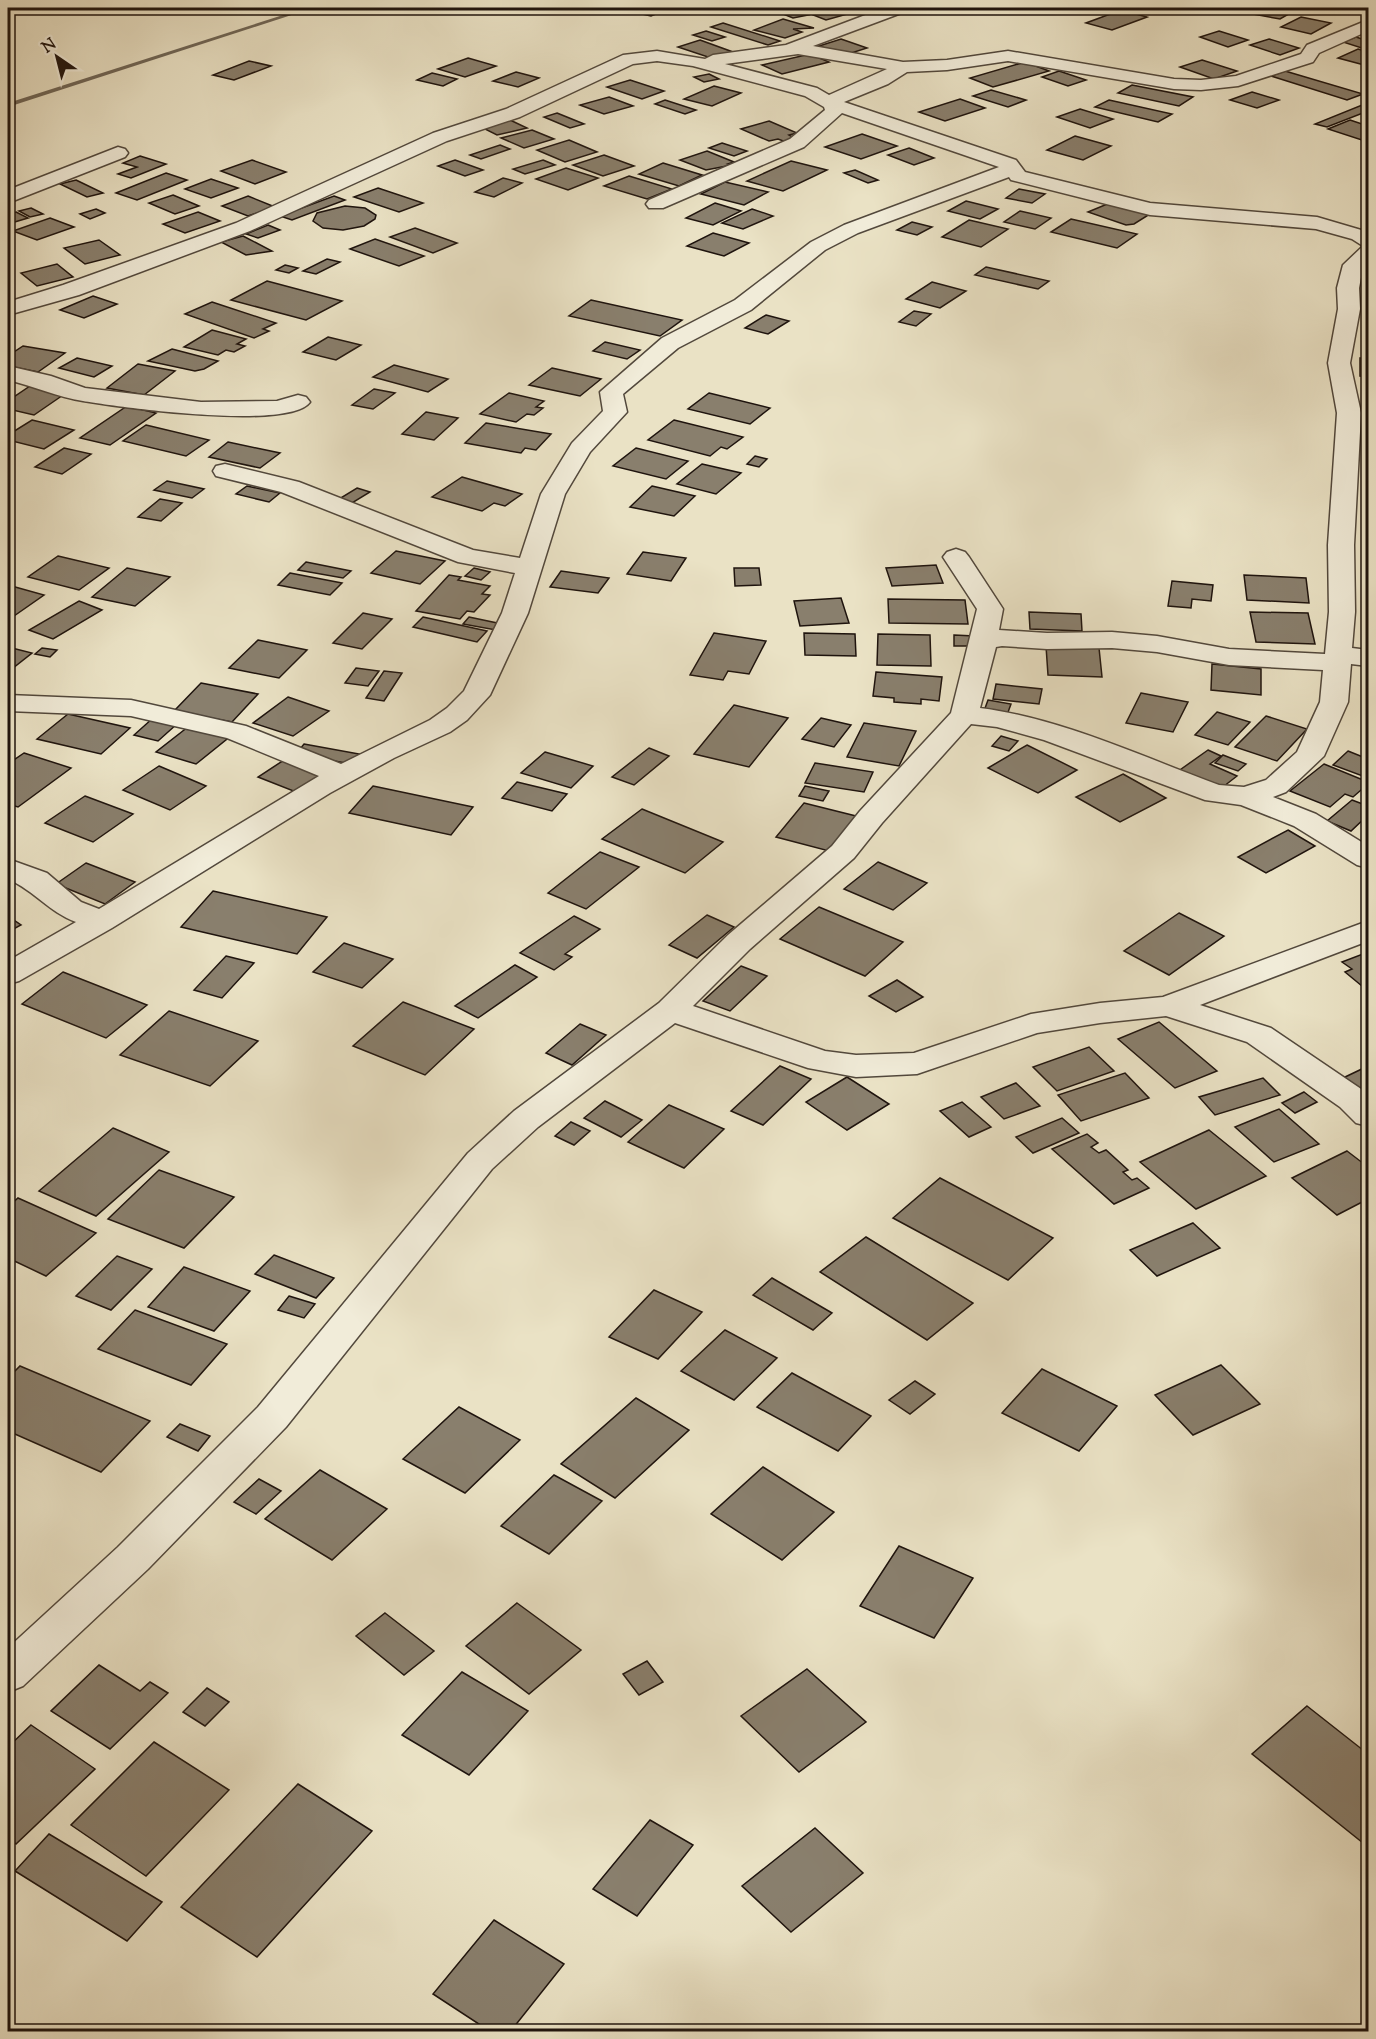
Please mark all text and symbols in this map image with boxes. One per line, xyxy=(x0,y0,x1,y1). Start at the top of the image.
north arrow xyxy=(27,27,87,87)
text: N xyxy=(38,34,62,60)

